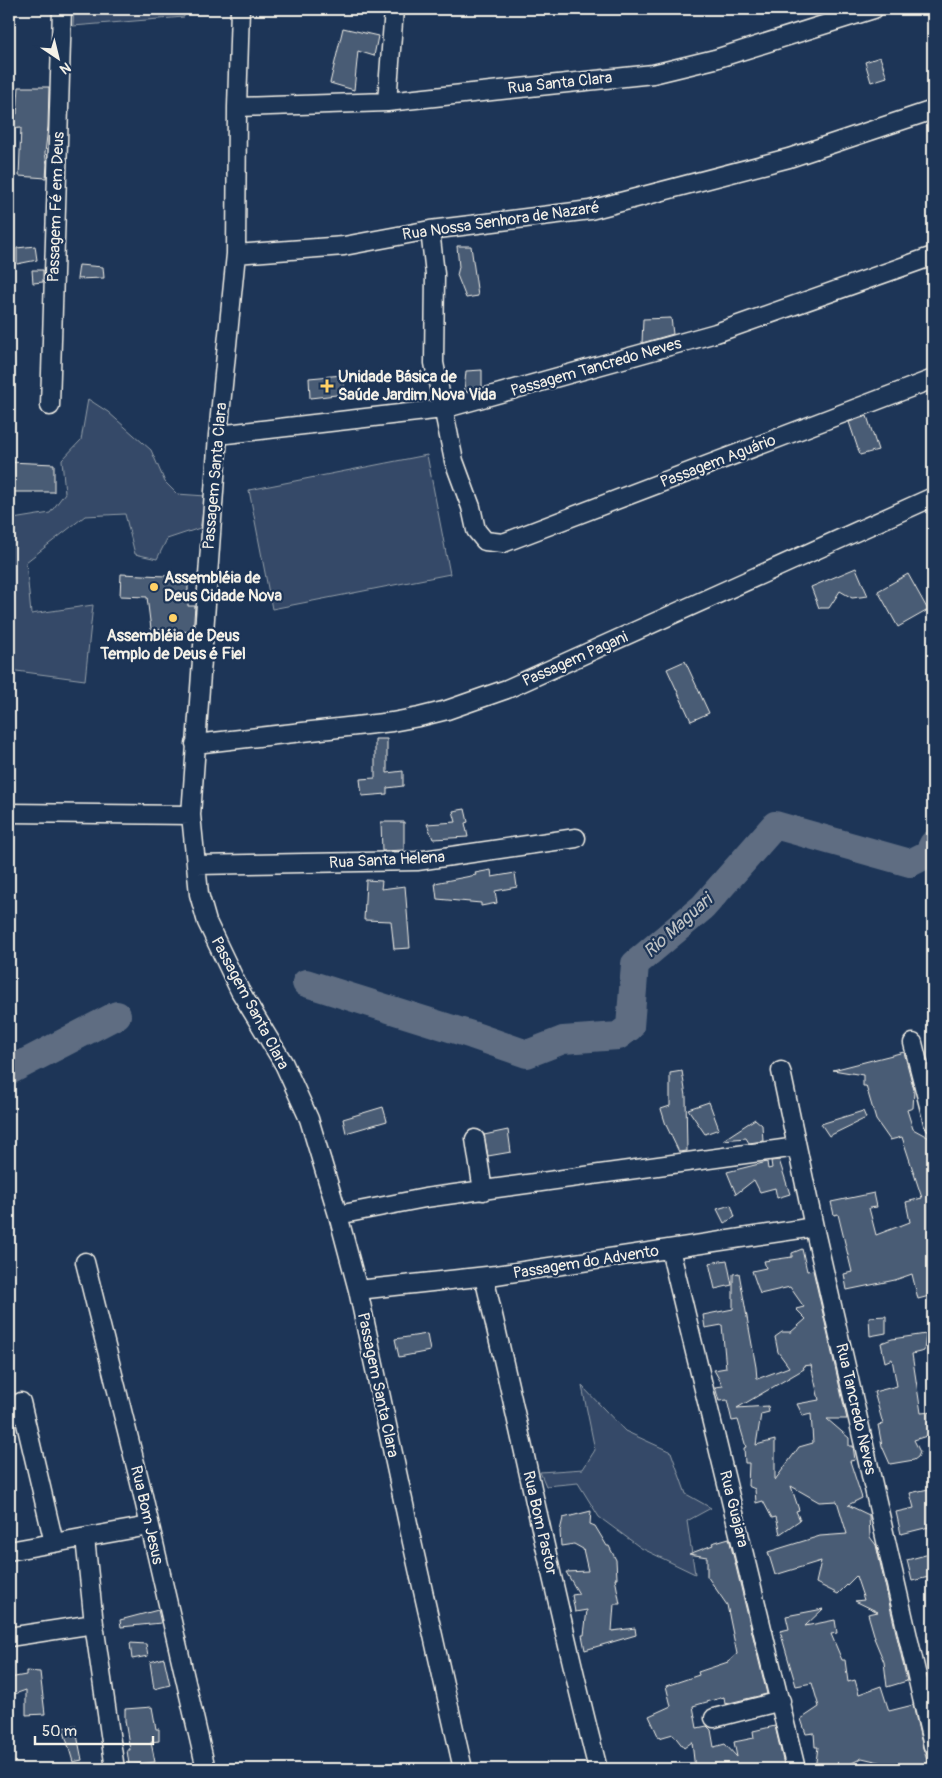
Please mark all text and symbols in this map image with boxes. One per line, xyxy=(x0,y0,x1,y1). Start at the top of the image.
north arrow xyxy=(32,32,82,82)
text: N xyxy=(56,59,74,78)
street label: Rua Santa Clara xyxy=(507,68,613,98)
street label: Passagem Fé em Deus xyxy=(43,131,69,283)
street label: Rua Nossa Senhora de Nazaré xyxy=(401,197,601,245)
street label: Passagem Tancredo Neves xyxy=(508,333,684,401)
place label: Unidade Básica de Saúde Jardim Nova Vida xyxy=(338,367,497,405)
marker: Unidade Básica de Saúde Jardim Nova Vida xyxy=(320,379,334,393)
street label: Passagem Santa Clara xyxy=(199,402,231,550)
street label: Passagem Aguário xyxy=(657,430,779,492)
place label: Assembléia de Deus Cidade Nova xyxy=(164,568,283,606)
marker: Assembléia de Deus Cidade Nova xyxy=(148,581,160,593)
marker: Assembléia de Deus Templo de Deus é Fiel xyxy=(167,612,179,624)
place label: Assembléia de Deus Templo de Deus é Fiel xyxy=(99,626,246,664)
street label: Passagem Pagani xyxy=(519,627,631,691)
street label: Rua Santa Helena xyxy=(329,847,445,873)
water label: Rio Maguari xyxy=(639,887,719,963)
street label: Passagem Santa Clara xyxy=(207,933,293,1073)
street label: Passagem do Advento xyxy=(512,1241,661,1283)
street label: Passagem Santa Clara xyxy=(353,1311,403,1459)
street label: Rua Tancredo Neves xyxy=(831,1341,881,1477)
street label: Rua Bom Jesus xyxy=(126,1464,168,1566)
street label: Rua Guajara xyxy=(715,1468,753,1550)
street label: Rua Bom Pastor xyxy=(518,1469,562,1577)
scale bar xyxy=(35,1713,152,1745)
text: 50 m xyxy=(42,1722,77,1741)

